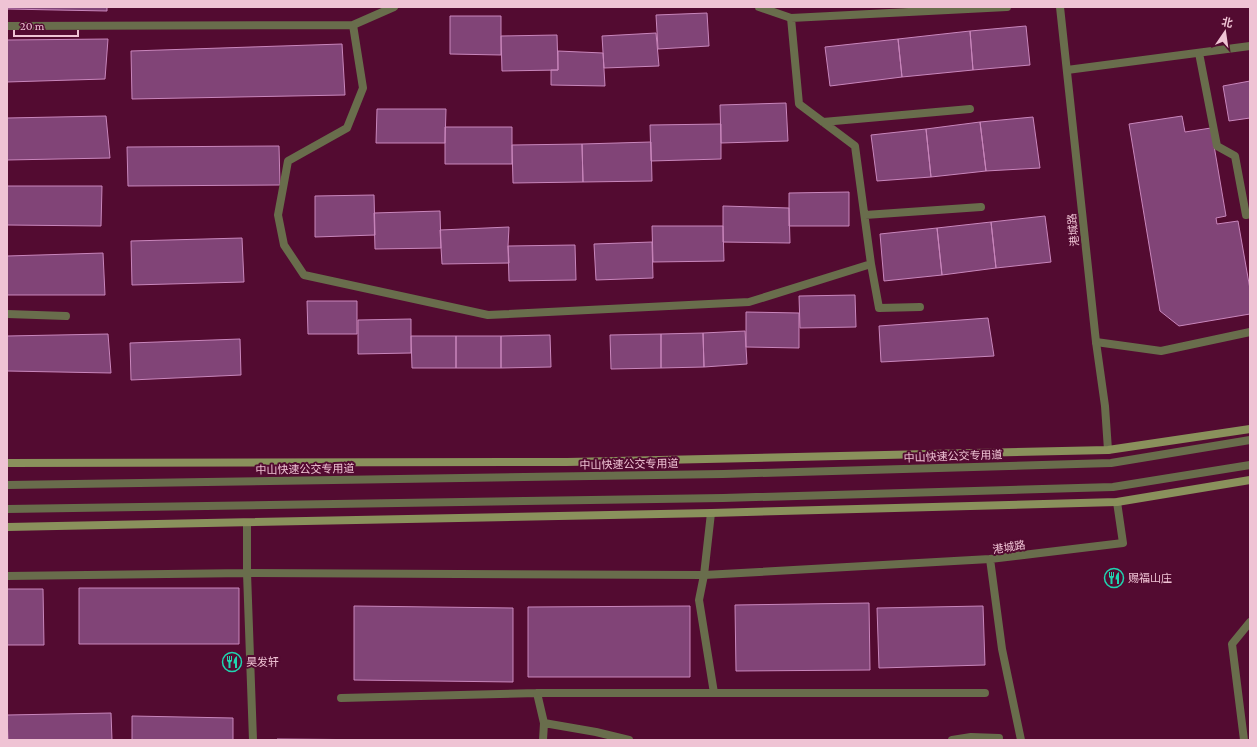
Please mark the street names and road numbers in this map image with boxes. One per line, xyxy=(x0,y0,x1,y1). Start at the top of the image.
street label: 港城路 xyxy=(1065,213,1081,247)
street label: 中山快速公交专用道 xyxy=(903,448,1003,464)
street label: 中山快速公交专用道 xyxy=(579,457,679,471)
street label: 中山快速公交专用道 xyxy=(255,462,355,476)
street label: 港城路 xyxy=(992,538,1026,556)

